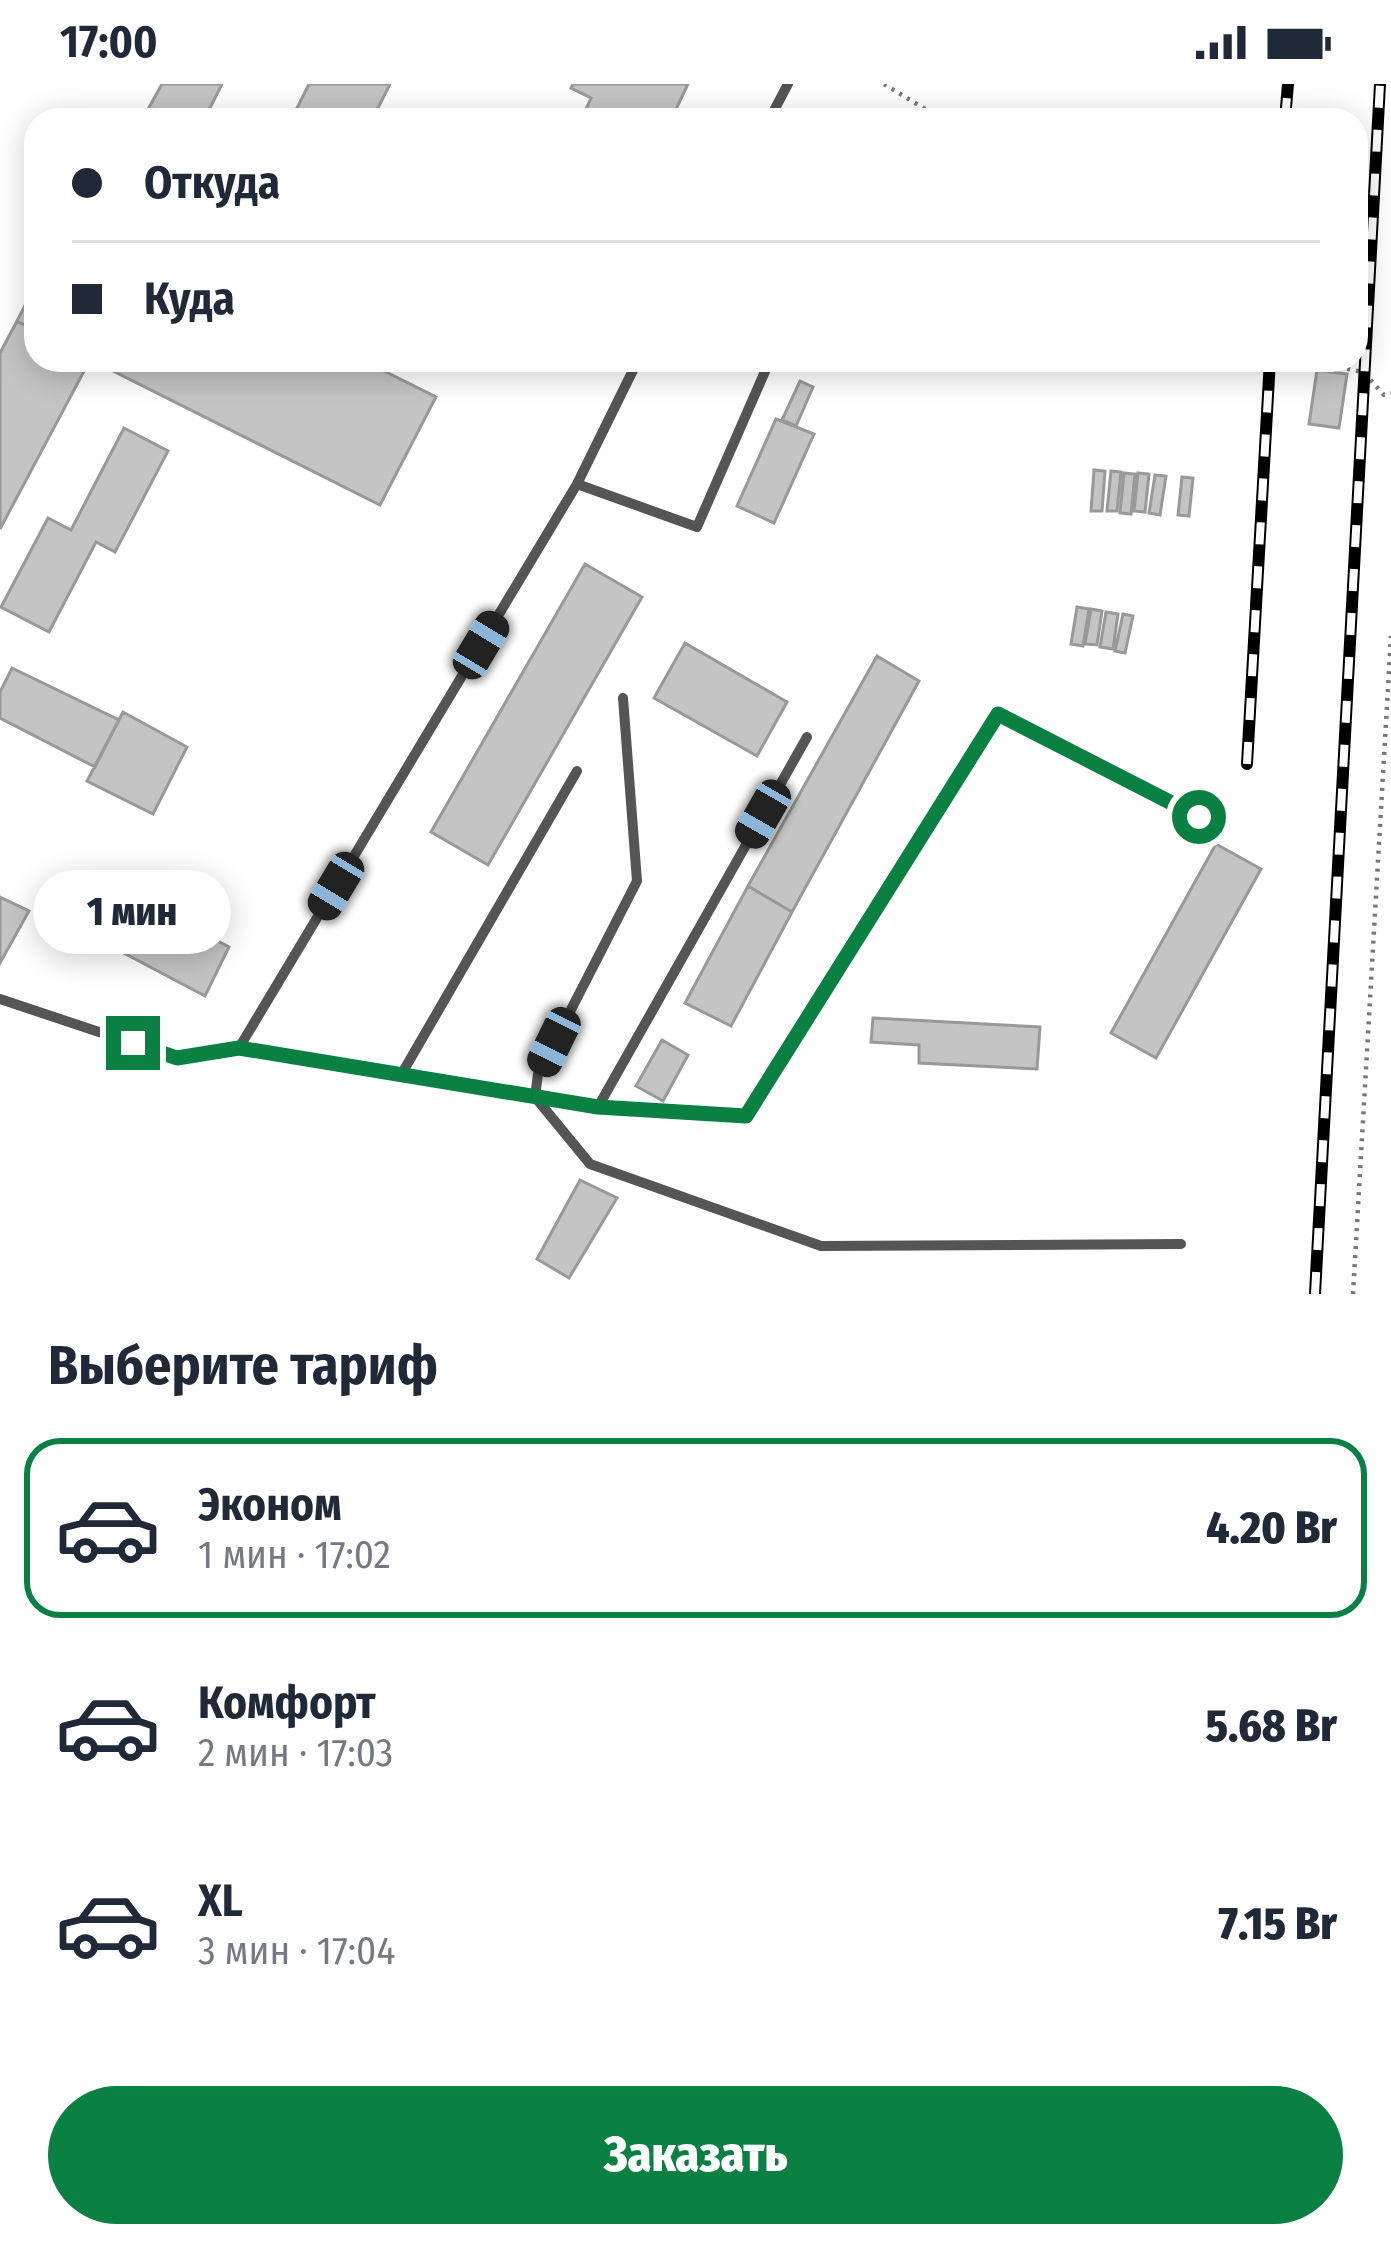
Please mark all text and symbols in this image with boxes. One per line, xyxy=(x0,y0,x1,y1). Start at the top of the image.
text: 17:00 xyxy=(60,15,158,69)
text: Откуда xyxy=(144,156,280,210)
text: Куда xyxy=(144,272,235,326)
car xyxy=(447,605,515,685)
car xyxy=(729,774,797,854)
route start xyxy=(1172,790,1226,844)
car xyxy=(302,846,370,926)
callout: 1 мин xyxy=(34,869,232,953)
text: 1 мин xyxy=(87,889,177,935)
car xyxy=(522,1002,586,1082)
route end xyxy=(106,1016,160,1070)
text: Выберите тариф xyxy=(48,1334,438,1398)
icon: car xyxy=(54,1474,162,1582)
text: Эконом xyxy=(198,1478,342,1532)
text: 4.20 Br xyxy=(1206,1501,1337,1555)
text: 1 мин · 17:02 xyxy=(198,1532,391,1578)
icon: car xyxy=(54,1672,162,1780)
text: Комфорт xyxy=(198,1676,376,1730)
text: 5.68 Br xyxy=(1205,1699,1337,1753)
text: 2 мин · 17:03 xyxy=(198,1730,393,1776)
icon: car xyxy=(54,1870,162,1978)
text: XL xyxy=(198,1874,243,1928)
text: 7.15 Br xyxy=(1219,1897,1337,1951)
text: 3 мин · 17:04 xyxy=(198,1928,395,1974)
button: Заказать xyxy=(48,2086,1343,2224)

